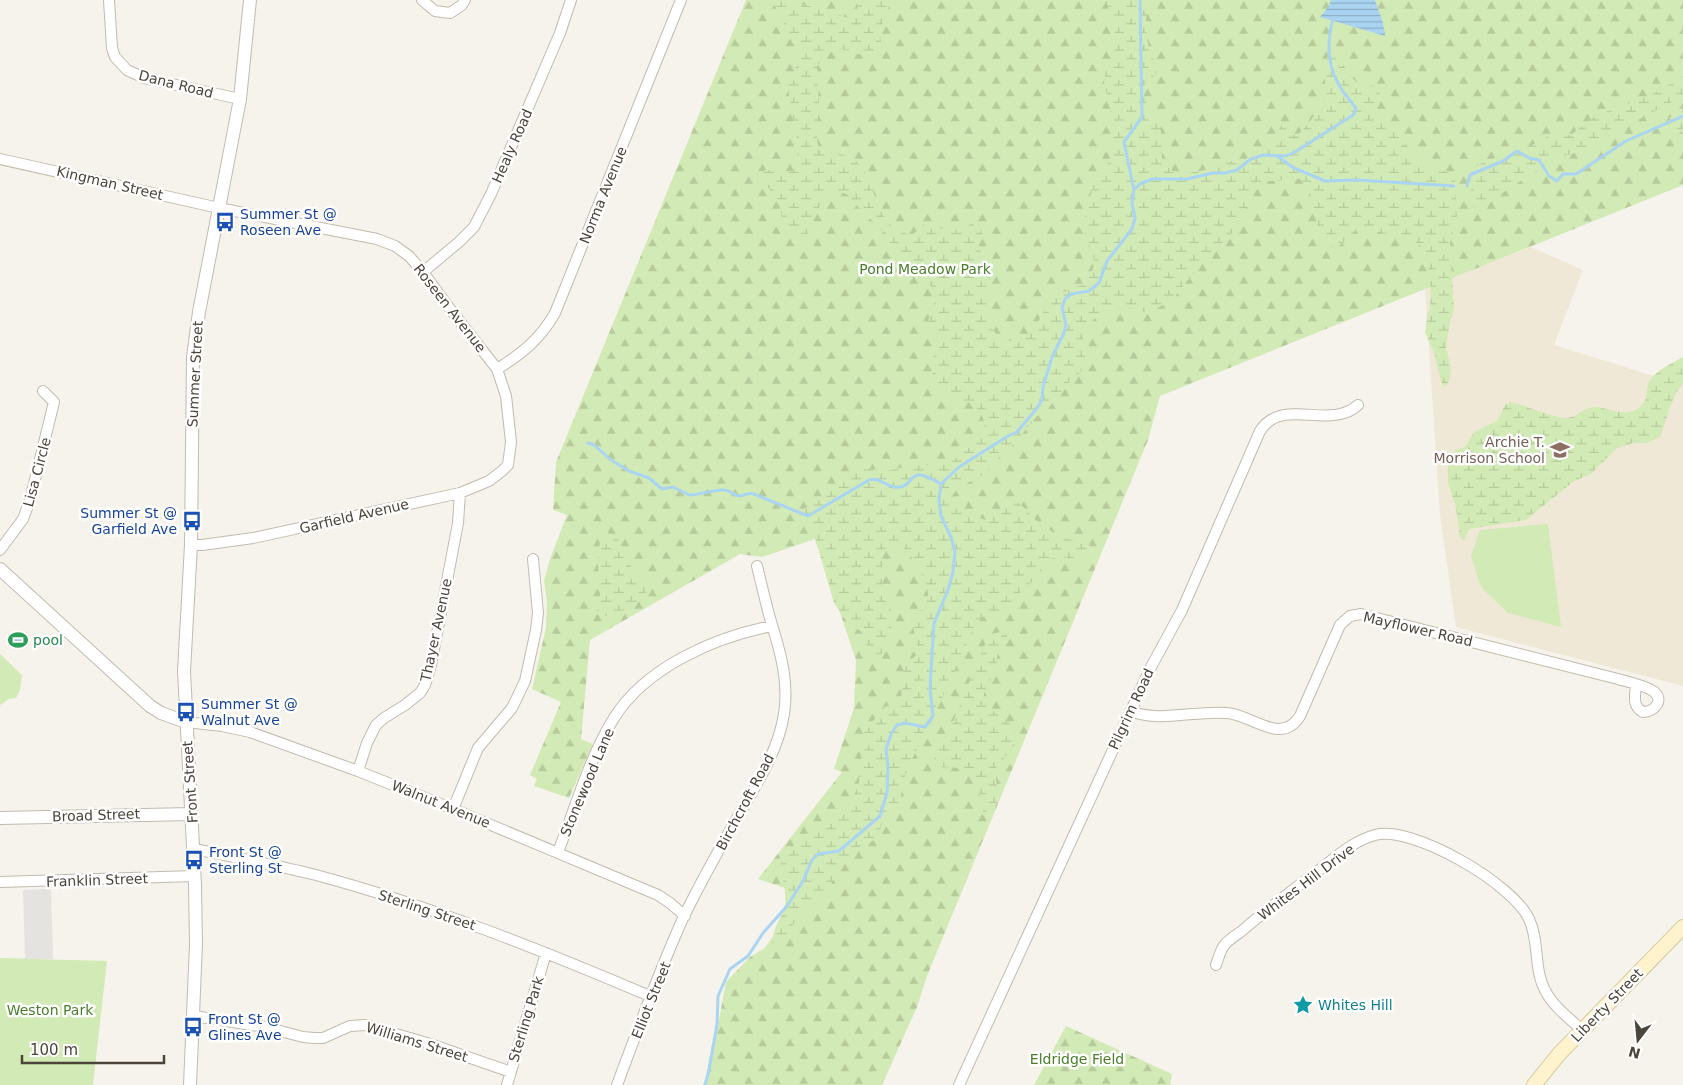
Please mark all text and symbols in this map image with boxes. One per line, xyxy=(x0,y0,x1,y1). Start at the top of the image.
street label: Dana Road xyxy=(137,67,215,101)
street label: Healy Road xyxy=(489,106,535,186)
street label: Norma Avenue xyxy=(576,144,630,246)
street label: Kingman Street xyxy=(55,163,165,203)
place label: Summer St @ Roseen Ave xyxy=(240,206,337,238)
bus stop icon: Summer St @ Roseen Ave xyxy=(214,211,236,233)
street label: Roseen Avenue xyxy=(411,261,489,355)
park label: Pond Meadow Park xyxy=(859,261,992,277)
street label: Summer Street xyxy=(184,320,206,428)
place label: Archie T. Morrison School xyxy=(1434,434,1545,466)
street label: Lisa Circle xyxy=(20,435,54,509)
school or university icon: Archie T. Morrison School xyxy=(1549,439,1571,461)
street label: Garfield Avenue xyxy=(298,496,410,536)
place label: Summer St @ Garfield Ave xyxy=(80,505,177,537)
bus stop icon: Summer St @ Garfield Ave xyxy=(181,510,203,532)
street label: Thayer Avenue xyxy=(417,577,455,684)
street label: Mayflower Road xyxy=(1362,609,1474,649)
sports icon: pool xyxy=(7,629,29,651)
place label: pool xyxy=(33,632,63,648)
street label: Pilgrim Road xyxy=(1105,666,1157,752)
place label: Summer St @ Walnut Ave xyxy=(201,696,298,728)
bus stop icon: Summer St @ Walnut Ave xyxy=(175,701,197,723)
street label: Stonewood Lane xyxy=(557,725,617,839)
street label: Front Street xyxy=(179,740,201,824)
street label: Birchcroft Road xyxy=(713,751,777,853)
street label: Walnut Avenue xyxy=(389,777,493,831)
street label: Broad Street xyxy=(52,805,141,825)
street label: Whites Hill Drive xyxy=(1255,841,1357,923)
place label: Front St @ Sterling St xyxy=(209,844,283,876)
bus stop icon: Front St @ Sterling St xyxy=(183,849,205,871)
street label: Franklin Street xyxy=(46,870,149,890)
street label: Sterling Street xyxy=(376,887,478,933)
street label: Elliot Street xyxy=(628,959,674,1041)
street label: Liberty Street xyxy=(1568,965,1646,1045)
street label: Sterling Park xyxy=(505,973,547,1064)
place icon: Whites Hill xyxy=(1292,994,1314,1016)
place label: Whites Hill xyxy=(1318,997,1393,1013)
park label: Weston Park xyxy=(7,1002,94,1018)
place label: Front St @ Glines Ave xyxy=(208,1011,282,1043)
north arrow xyxy=(1613,1015,1663,1065)
bus stop icon: Front St @ Glines Ave xyxy=(182,1016,204,1038)
street label: Williams Street xyxy=(364,1019,470,1065)
scale bar xyxy=(22,1032,165,1064)
text: 100 m xyxy=(30,1041,78,1059)
text: N xyxy=(1627,1043,1642,1062)
park label: Eldridge Field xyxy=(1030,1051,1124,1067)

